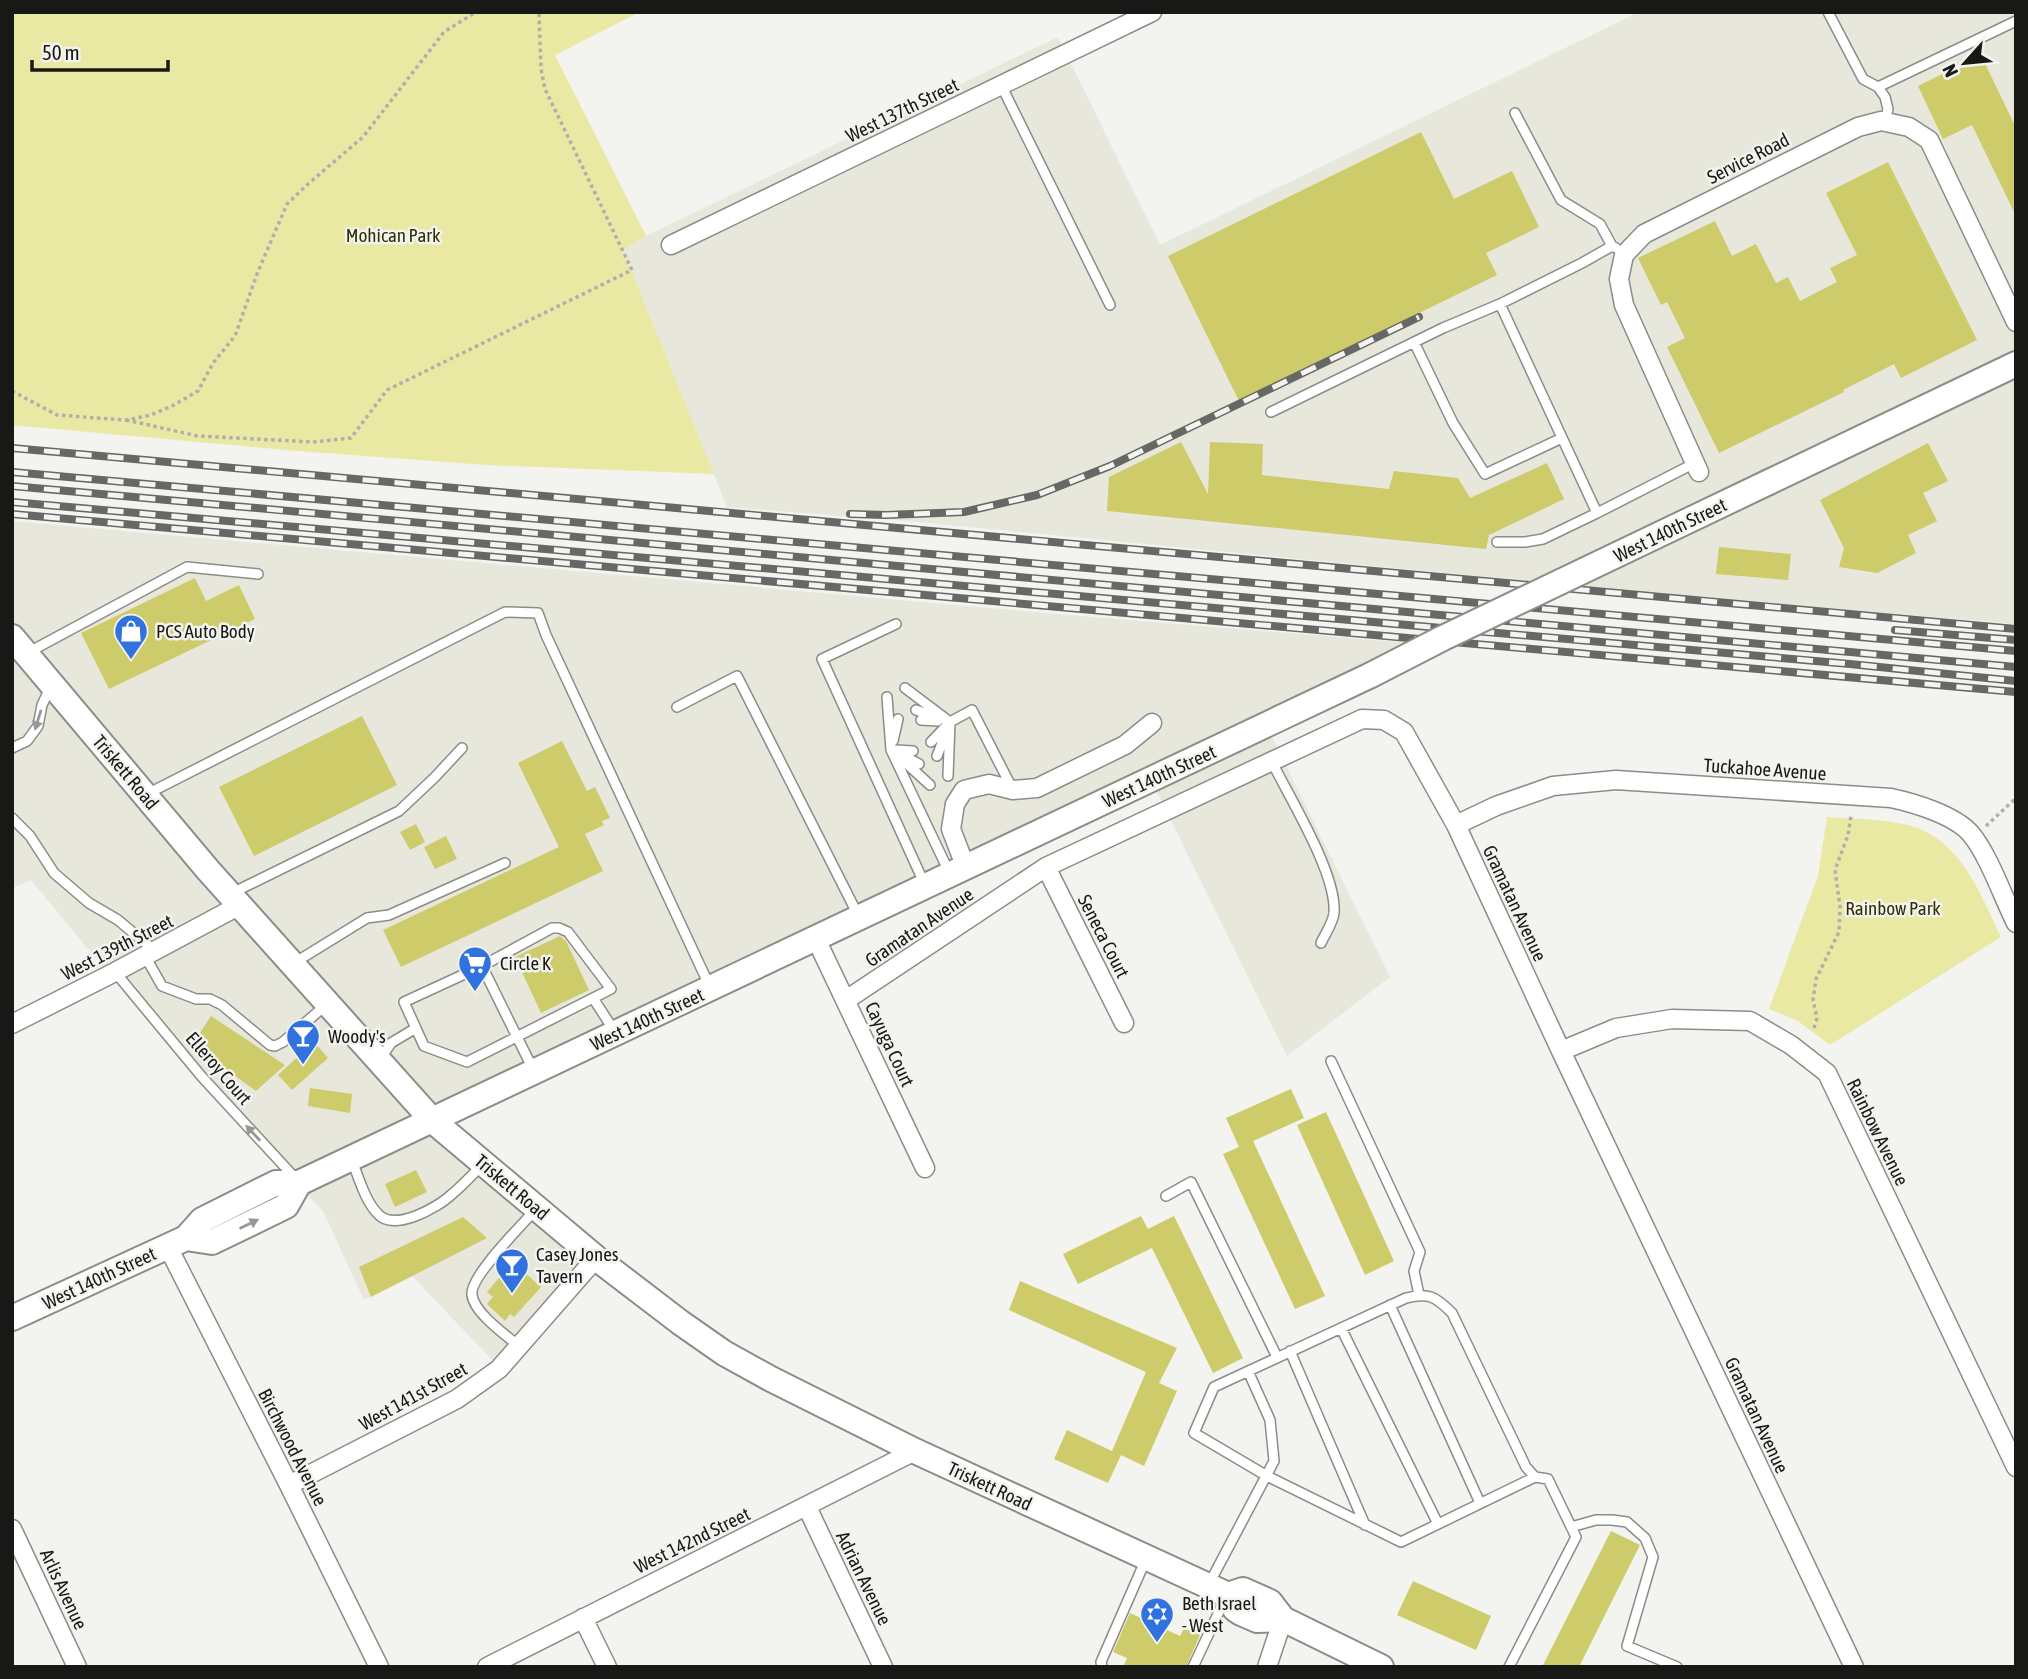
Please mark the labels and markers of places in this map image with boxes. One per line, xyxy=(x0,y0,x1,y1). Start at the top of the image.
shop icon: PCS Auto Body xyxy=(112,612,150,661)
place label: PCS Auto Body xyxy=(156,620,255,642)
supermarket icon: Circle K xyxy=(456,944,494,993)
place label: Circle K xyxy=(500,952,552,974)
bar icon: Woody's xyxy=(284,1017,322,1066)
place label: Woody's xyxy=(328,1025,386,1047)
place label: Casey Jones Tavern xyxy=(536,1243,619,1287)
bar icon: Casey Jones Tavern xyxy=(493,1246,531,1295)
place label: Beth Israel - West xyxy=(1182,1592,1256,1636)
synagogue icon: Beth Israel - West xyxy=(1138,1595,1176,1644)

